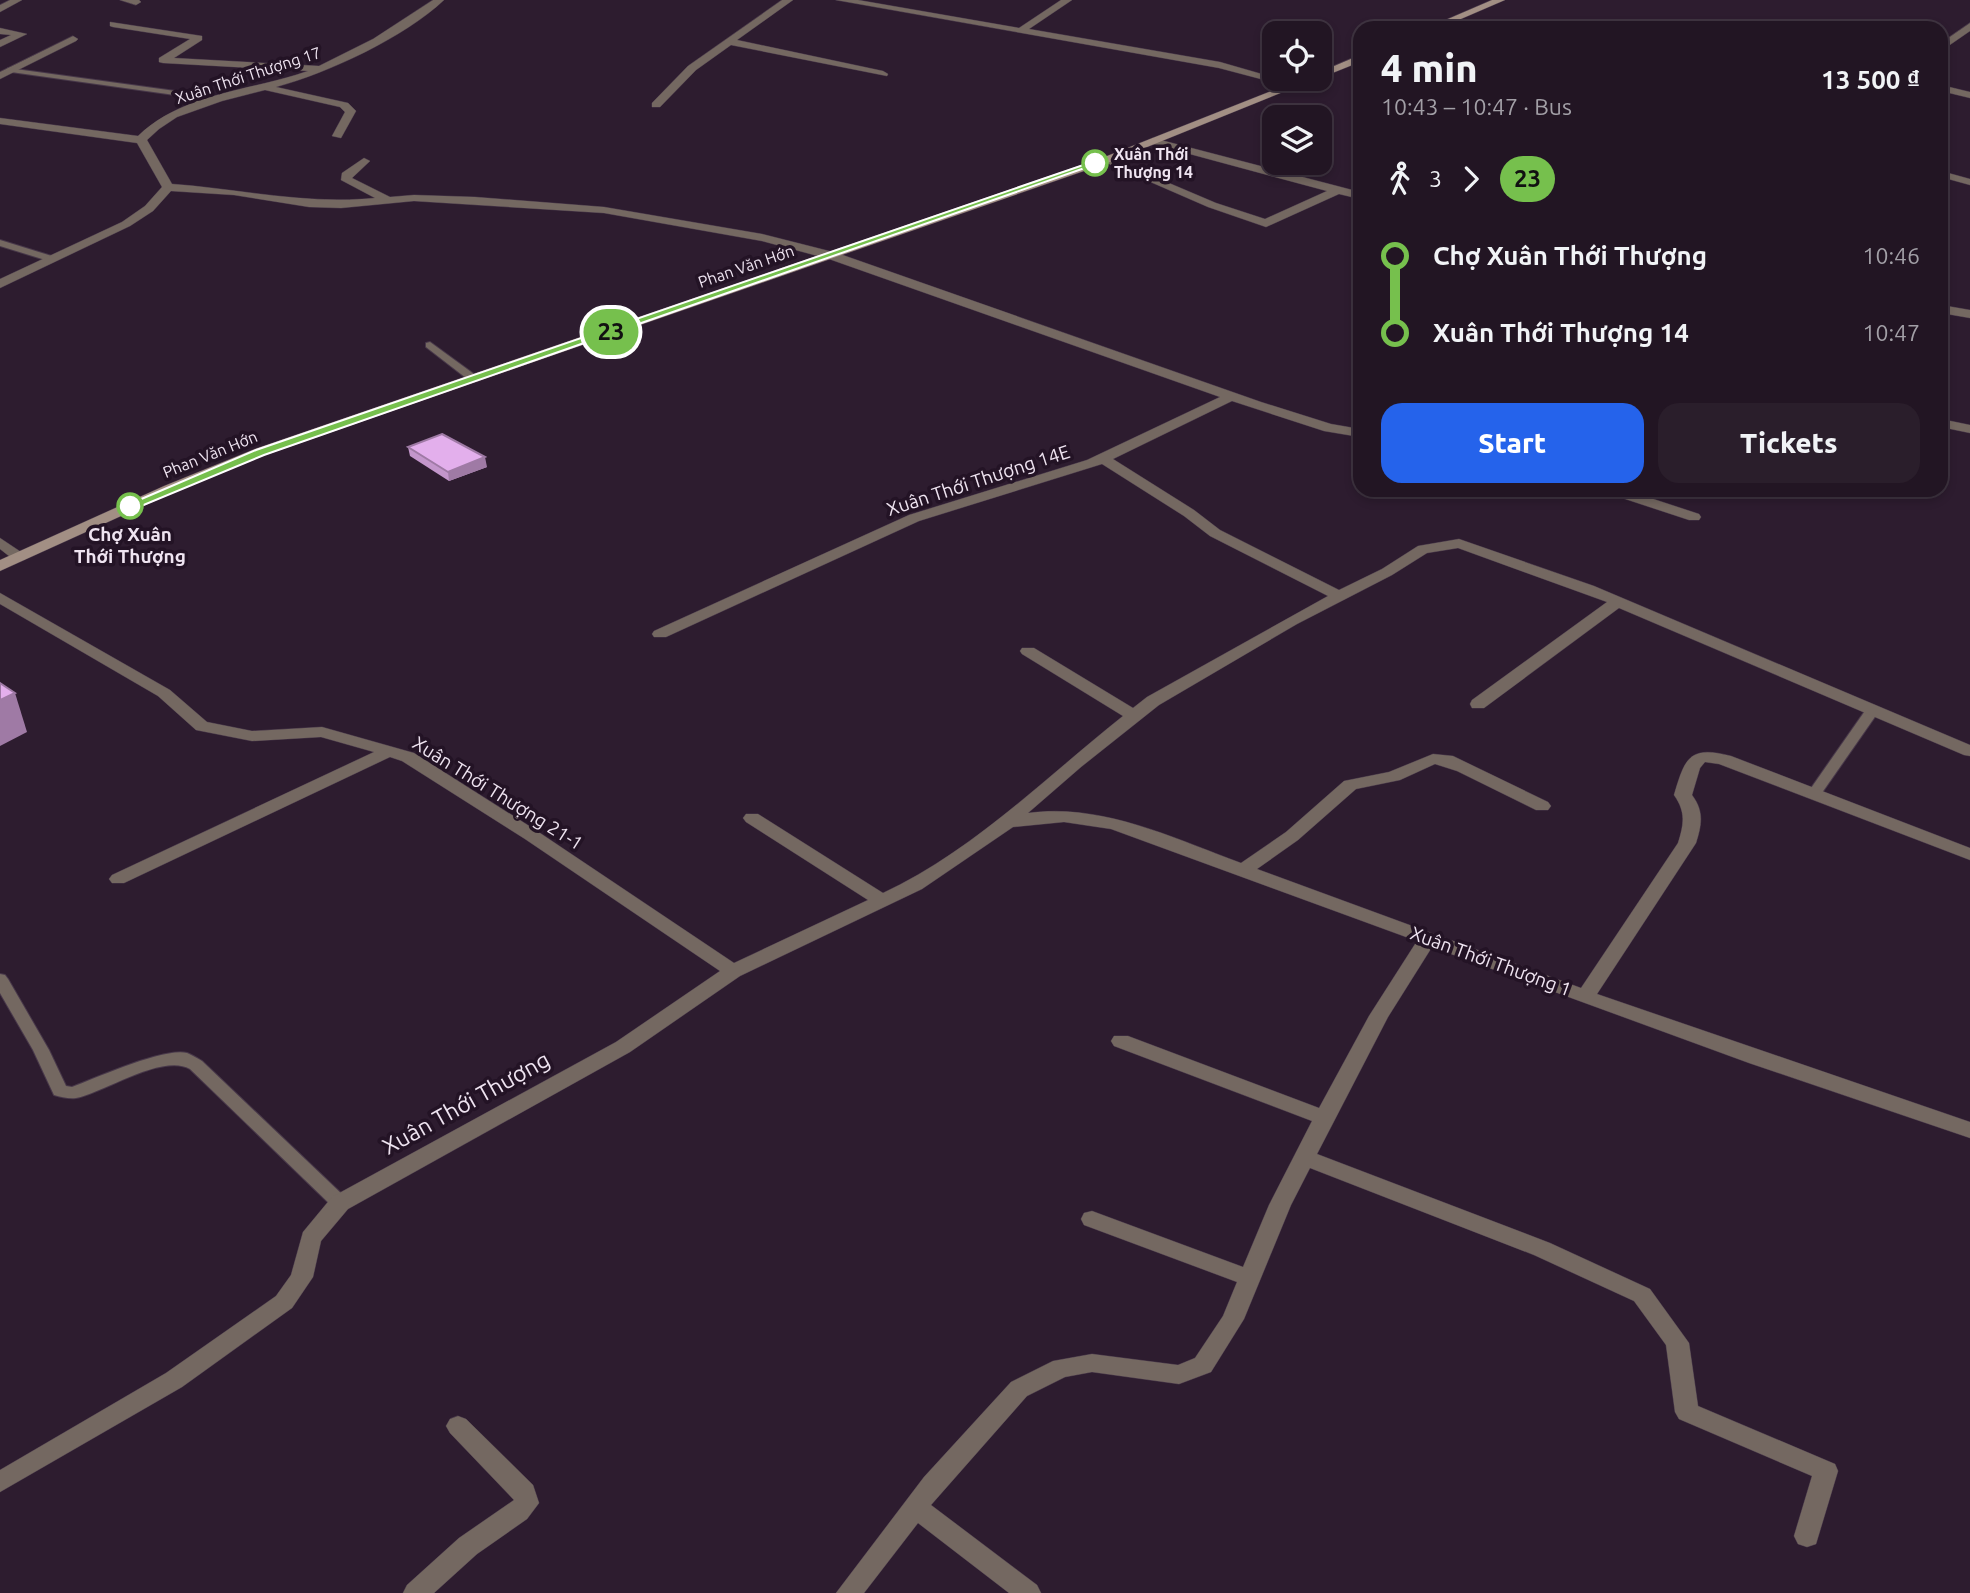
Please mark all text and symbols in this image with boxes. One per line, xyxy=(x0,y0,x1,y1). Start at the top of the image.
map controls xyxy=(1262,21,1332,175)
button: locate xyxy=(1262,21,1332,91)
street label: Xuân Thới Thượng 17 xyxy=(173,43,323,107)
text: 4 min xyxy=(1381,47,1478,89)
text: 13 500 ₫ xyxy=(1821,65,1920,94)
text: 10:43 – 10:47 · Bus xyxy=(1381,94,1572,119)
button: layers xyxy=(1262,105,1332,175)
place label: Xuân Thới Thượng 14 xyxy=(1114,145,1193,181)
marker: Xuân Thới Thượng 14 xyxy=(1082,150,1108,176)
icon: walk xyxy=(1381,160,1419,198)
icon: forward xyxy=(1452,160,1490,198)
text: 23 xyxy=(1514,165,1541,192)
text: 3 xyxy=(1429,166,1442,191)
street label: Phan Văn Hớn xyxy=(696,241,796,291)
text: Chợ Xuân Thới Thượng xyxy=(1433,241,1707,270)
text: 10:46 xyxy=(1862,243,1920,268)
line badge: 23 xyxy=(580,309,642,355)
text: 23 xyxy=(597,318,625,345)
text: Xuân Thới Thượng 14 xyxy=(1433,318,1689,347)
text: 10:47 xyxy=(1862,320,1920,345)
button: Start xyxy=(1381,403,1644,483)
button: Tickets xyxy=(1658,403,1920,483)
street label: Phan Văn Hớn xyxy=(160,427,260,481)
street label: Xuân Thới Thượng 14E xyxy=(884,440,1072,520)
marker: Chợ Xuân Thới Thượng xyxy=(117,493,143,519)
place label: Chợ Xuân Thới Thượng xyxy=(74,523,186,567)
street label: Xuân Thới Thượng 21-1 xyxy=(409,732,587,854)
street label: Xuân Thới Thượng 1 xyxy=(1408,922,1574,1000)
street label: Xuân Thới Thượng xyxy=(378,1046,554,1159)

